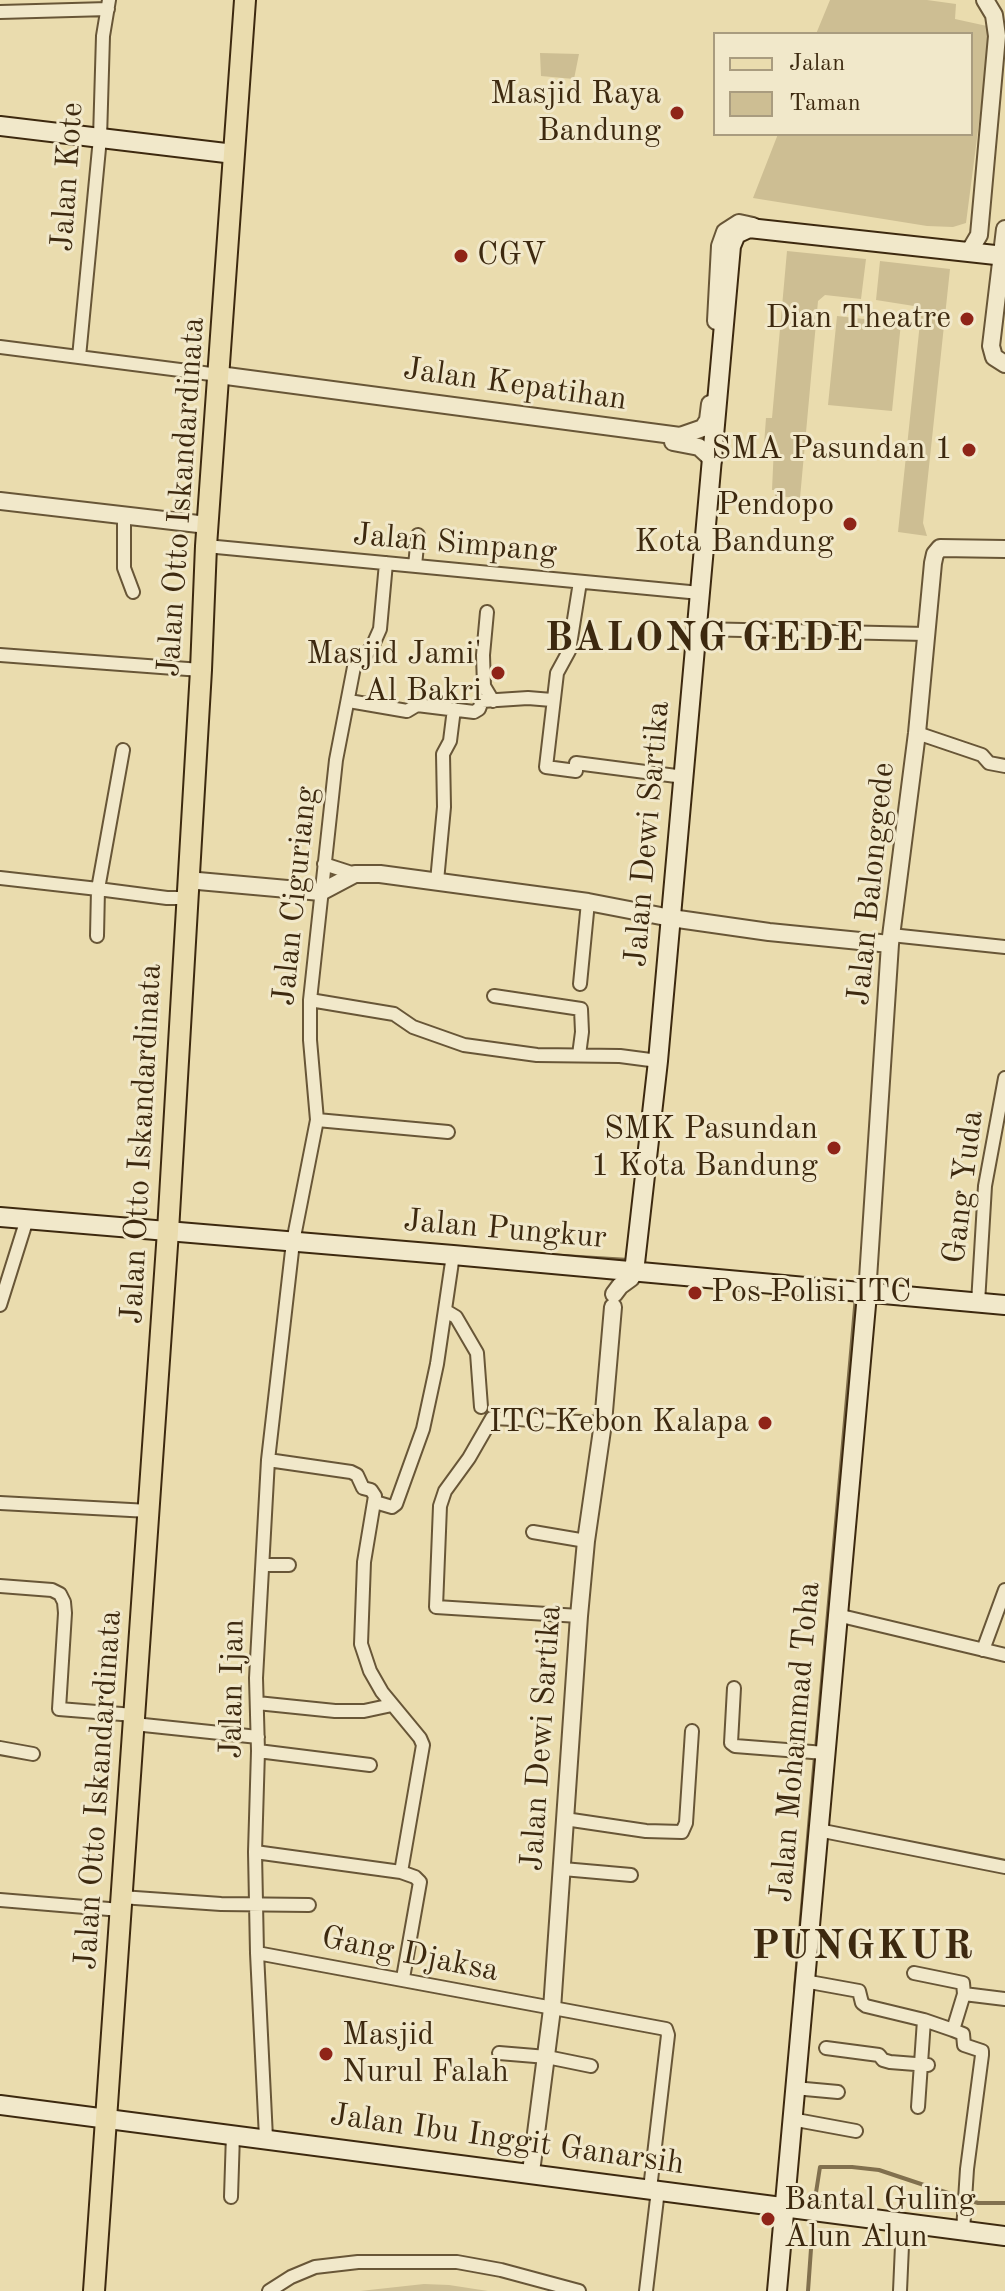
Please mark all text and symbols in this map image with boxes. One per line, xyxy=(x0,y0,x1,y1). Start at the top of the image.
legend xyxy=(713,32,973,136)
text: Jalan xyxy=(789,52,845,76)
place label: Masjid Raya Bandung xyxy=(490,76,661,151)
text: Taman xyxy=(789,92,861,116)
street label: Jalan Kote xyxy=(44,101,92,253)
marker: Masjid Raya Bandung xyxy=(668,104,686,122)
place label: CGV xyxy=(477,237,546,275)
marker: CGV xyxy=(452,247,470,265)
place label: Dian Theatre xyxy=(766,300,951,338)
marker: Dian Theatre xyxy=(958,310,976,328)
street label: Jalan Otto Iskandardinata xyxy=(150,316,214,678)
street label: Jalan Kepatihan xyxy=(401,350,629,420)
place label: SMA Pasundan 1 xyxy=(711,431,953,469)
marker: SMA Pasundan 1 xyxy=(960,441,978,459)
place label: Pendopo Kota Bandung xyxy=(634,487,834,562)
marker: Pendopo Kota Bandung xyxy=(841,515,859,533)
street label: Jalan Simpang xyxy=(351,516,559,572)
district label: BALONG GEDE xyxy=(545,616,865,664)
place label: Masjid Jami' Al Bakri xyxy=(306,636,482,711)
marker: Masjid Jami' Al Bakri xyxy=(489,664,507,682)
street label: Jalan Dewi Sartika xyxy=(617,699,679,969)
street label: Jalan Balonggede xyxy=(840,761,904,1007)
street label: Jalan Ciguriang xyxy=(265,784,327,1008)
street label: Jalan Otto Iskandardinata xyxy=(113,963,171,1325)
street label: Gang Yuda xyxy=(936,1108,992,1266)
place label: SMK Pasundan 1 Kota Bandung xyxy=(591,1111,818,1186)
marker: SMK Pasundan 1 Kota Bandung xyxy=(825,1139,843,1157)
street label: Jalan Pungkur xyxy=(402,1202,608,1258)
place label: Pos Polisi ITC xyxy=(711,1274,911,1312)
marker: Pos Polisi ITC xyxy=(686,1284,704,1302)
place label: ITC Kebon Kalapa xyxy=(489,1404,749,1442)
marker: ITC Kebon Kalapa xyxy=(756,1414,774,1432)
street label: Jalan Mohammad Toha xyxy=(763,1580,829,1904)
street label: Jalan Dewi Sartika xyxy=(514,1604,570,1872)
street label: Jalan Otto Iskandardinata xyxy=(67,1609,131,1971)
street label: Jalan Ijan xyxy=(213,1619,253,1759)
street label: Gang Djaksa xyxy=(318,1919,502,1991)
district label: PUNGKUR xyxy=(752,1924,974,1972)
place label: Masjid Nurul Falah xyxy=(342,2017,509,2092)
marker: Masjid Nurul Falah xyxy=(317,2045,335,2063)
street label: Jalan Ibu Inggit Ganarsih xyxy=(328,2096,686,2184)
place label: Bantal Guling Alun Alun xyxy=(784,2182,976,2257)
marker: Bantal Guling Alun Alun xyxy=(759,2210,777,2228)

